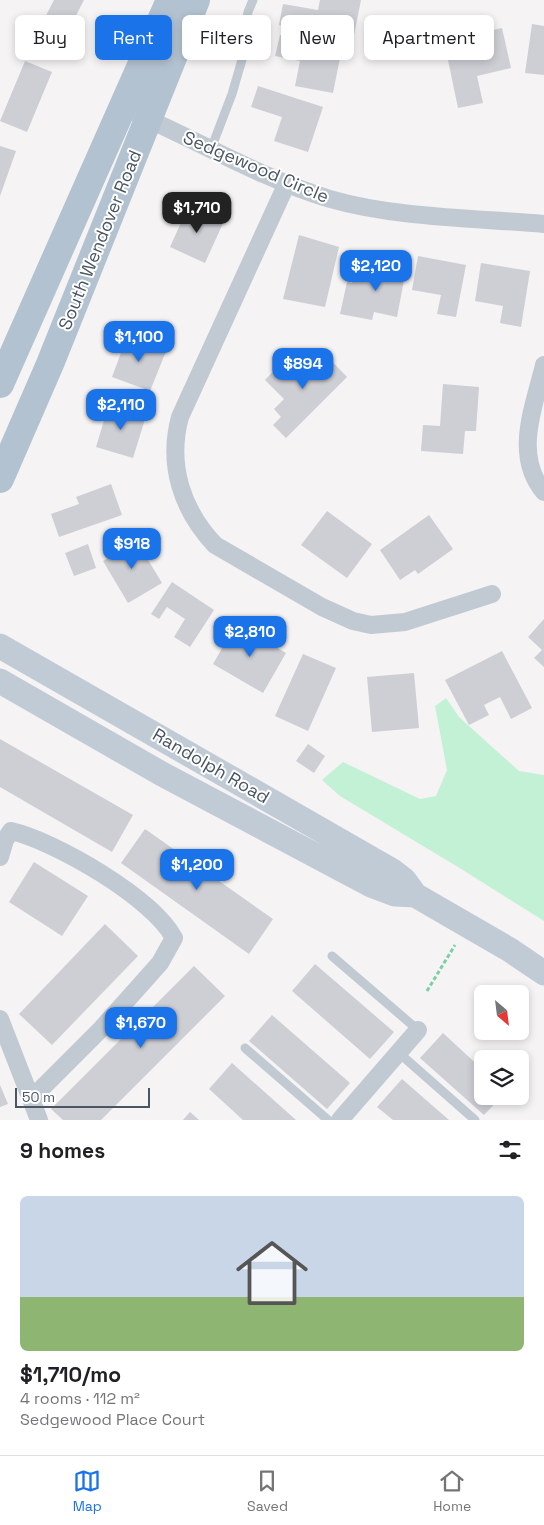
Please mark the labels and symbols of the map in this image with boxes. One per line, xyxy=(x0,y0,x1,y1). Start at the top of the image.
street label: Sedgewood Circle xyxy=(180,125,333,208)
street label: South Wendover Road xyxy=(53,146,146,333)
pin: $1,710 xyxy=(156,192,238,234)
pin: $2,120 xyxy=(335,250,417,292)
pin: $1,100 xyxy=(98,320,180,363)
pin: $894 xyxy=(273,348,333,390)
pin: $2,110 xyxy=(80,388,162,431)
pin: $918 xyxy=(102,528,162,570)
pin: $2,810 xyxy=(209,616,291,658)
street label: Randolph Road xyxy=(149,723,274,808)
pin: $1,200 xyxy=(156,848,238,891)
north arrow xyxy=(474,985,529,1040)
pin: $1,670 xyxy=(100,1006,182,1049)
scale bar xyxy=(15,1085,150,1108)

